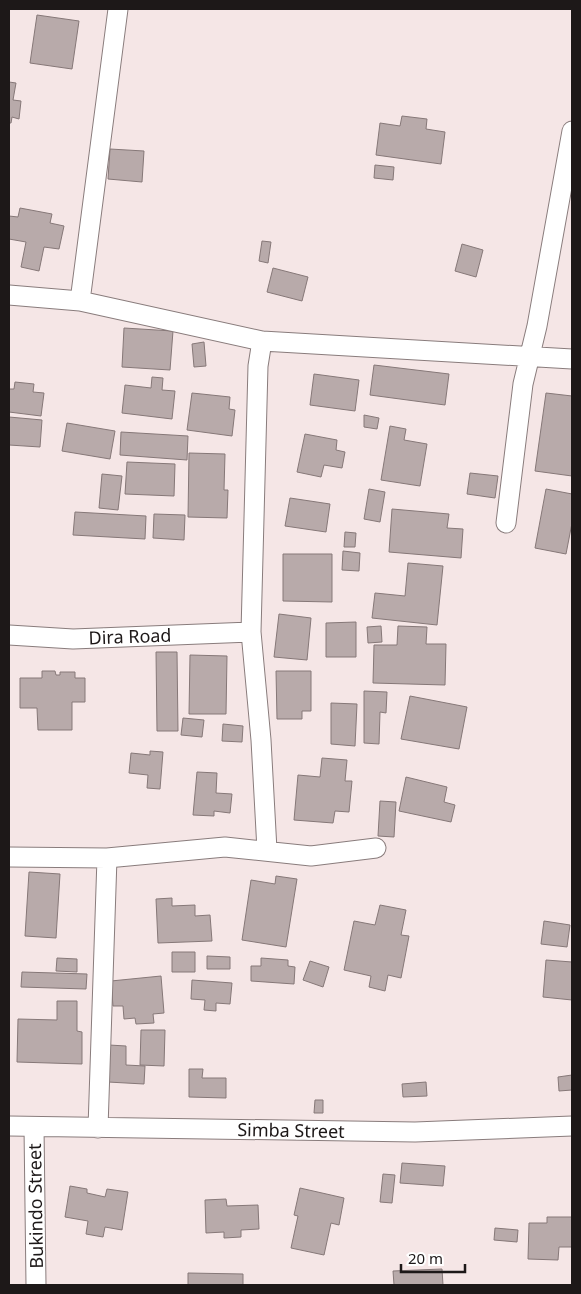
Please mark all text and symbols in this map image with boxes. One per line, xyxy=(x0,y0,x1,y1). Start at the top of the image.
street label: Dira Road xyxy=(88,623,172,649)
street label: Simba Street xyxy=(237,1117,345,1143)
street label: Bukindo Street xyxy=(22,1143,48,1269)
scale bar xyxy=(401,1242,465,1274)
text: 20 m xyxy=(408,1248,443,1268)

